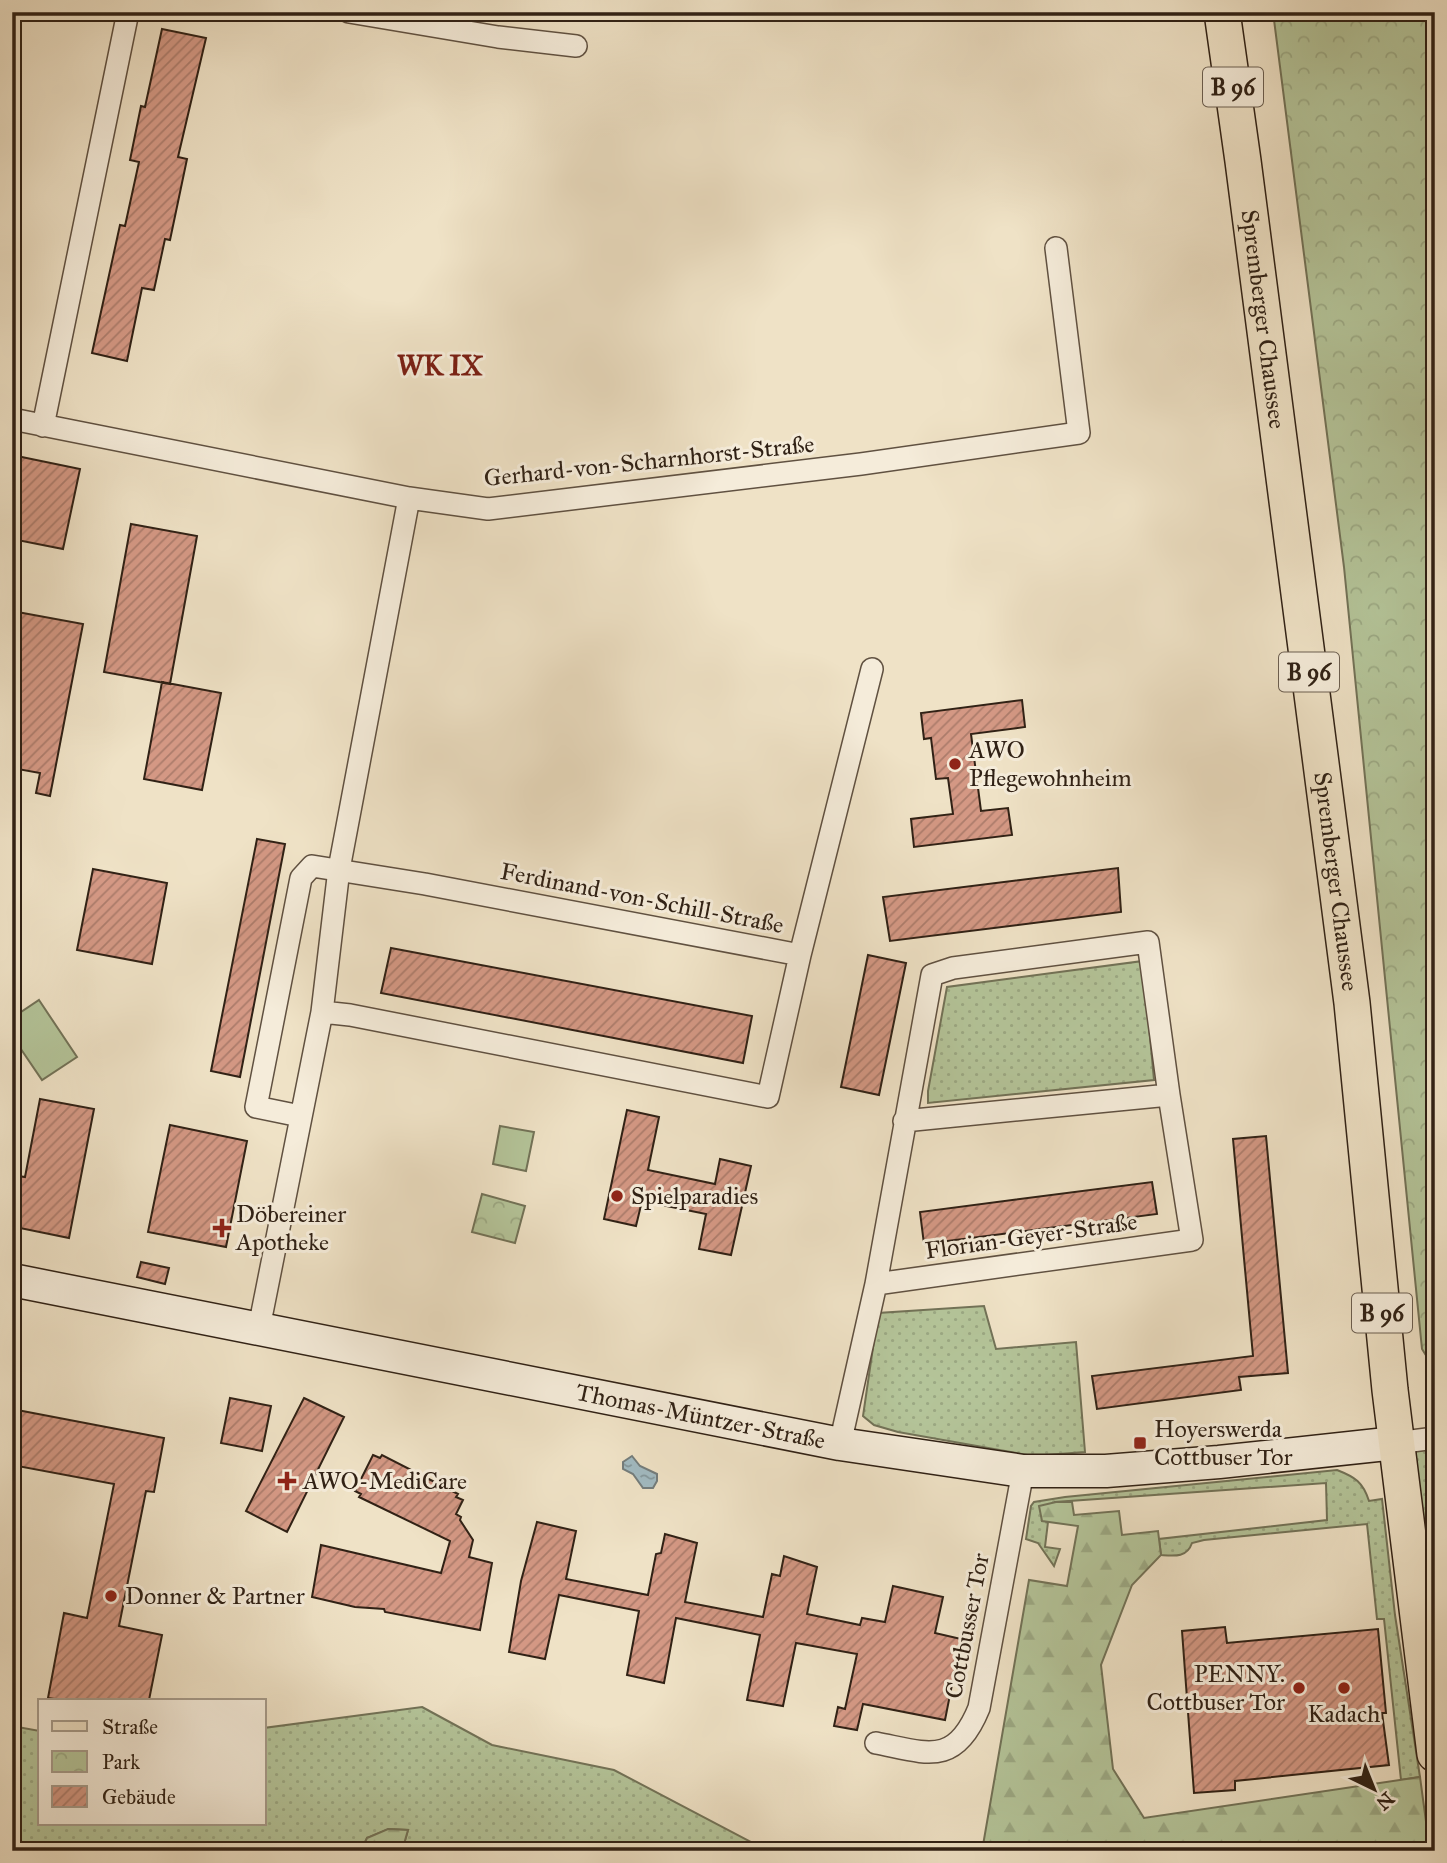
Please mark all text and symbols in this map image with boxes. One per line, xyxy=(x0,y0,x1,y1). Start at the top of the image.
road number: B 96 xyxy=(1203,68,1263,106)
street label: Spremberger Chaussee xyxy=(1234,208,1293,431)
district label: WK IX xyxy=(397,348,483,383)
street label: Gerhard-von-Scharnhorst-Straße xyxy=(482,429,816,493)
road number: B 96 xyxy=(1279,652,1339,692)
place label: AWO Pflegewohnheim xyxy=(968,735,1132,793)
marker: AWO Pflegewohnheim xyxy=(947,756,963,772)
street label: Spremberger Chaussee xyxy=(1307,770,1365,993)
street label: Ferdinand-von-Schill-Straße xyxy=(498,856,786,940)
place label: Spielparadies xyxy=(631,1181,758,1211)
marker: Spielparadies xyxy=(609,1188,625,1204)
place label: Döbereiner Apotheke xyxy=(235,1199,346,1257)
street label: Florian-Geyer-Straße xyxy=(923,1206,1139,1266)
marker: Döbereiner Apotheke xyxy=(214,1220,230,1236)
road number: B 96 xyxy=(1352,1294,1412,1332)
street label: Thomas-Müntzer-Straße xyxy=(573,1377,828,1456)
place label: Hoyerswerda Cottbuser Tor xyxy=(1154,1414,1293,1472)
marker: Hoyerswerda Cottbuser Tor xyxy=(1132,1435,1148,1451)
place label: AWO-MediCare xyxy=(302,1466,467,1496)
marker: AWO-MediCare xyxy=(277,1471,297,1491)
street label: Cottbusser Tor xyxy=(938,1551,996,1701)
place label: Donner & Partner xyxy=(125,1581,305,1611)
marker: Donner & Partner xyxy=(103,1588,119,1604)
place label: PENNY. Cottbuser Tor xyxy=(1146,1659,1285,1717)
marker: PENNY. Cottbuser Tor xyxy=(1291,1680,1307,1696)
marker: Kadach xyxy=(1336,1680,1352,1696)
legend xyxy=(38,1699,266,1825)
place label: Kadach xyxy=(1308,1699,1380,1729)
text: Straße xyxy=(102,1714,158,1740)
text: Park xyxy=(102,1749,140,1775)
north arrow xyxy=(1338,1755,1408,1825)
text: Gebäude xyxy=(102,1784,176,1810)
text: N xyxy=(1372,1787,1399,1815)

